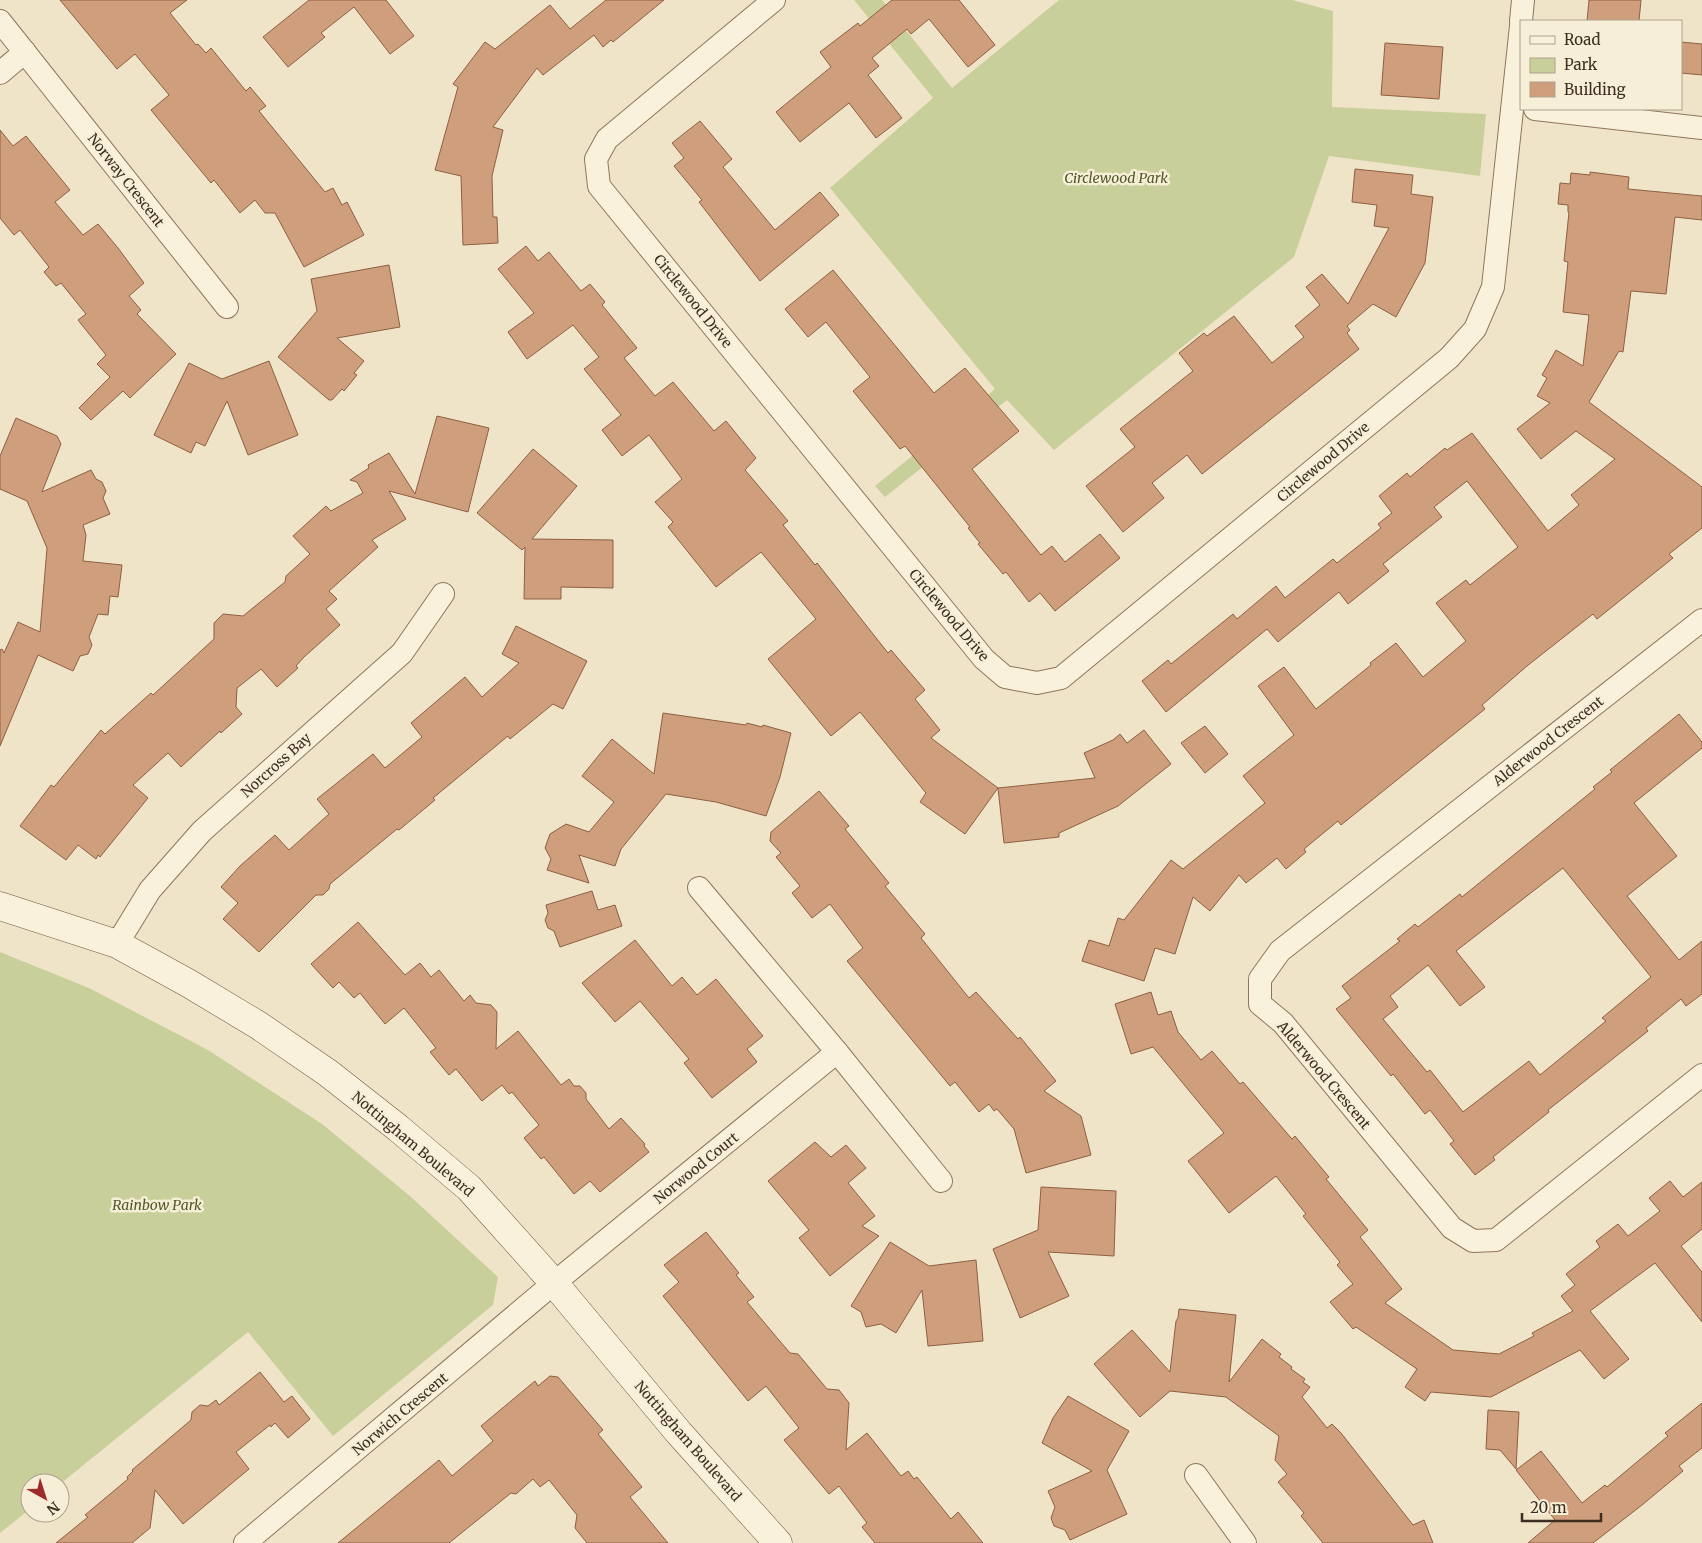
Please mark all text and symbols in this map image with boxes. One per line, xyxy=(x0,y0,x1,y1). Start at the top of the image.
legend xyxy=(1520,20,1682,110)
text: Road xyxy=(1564,30,1600,49)
text: Park xyxy=(1564,55,1598,74)
text: Building xyxy=(1564,80,1626,99)
street label: Norway Crescent xyxy=(84,130,169,231)
park label: Circlewood Park xyxy=(1064,169,1168,187)
street label: Circlewood Drive xyxy=(650,251,736,351)
street label: Circlewood Drive xyxy=(1273,418,1373,506)
street label: Circlewood Drive xyxy=(905,565,993,665)
street label: Alderwood Crescent xyxy=(1488,692,1607,790)
street label: Norcross Bay xyxy=(237,728,315,801)
street label: Alderwood Crescent xyxy=(1273,1017,1375,1133)
street label: Nottingham Boulevard xyxy=(348,1088,478,1201)
street label: Norwood Court xyxy=(650,1128,742,1208)
park label: Rainbow Park xyxy=(112,1196,202,1214)
street label: Norwich Crescent xyxy=(348,1368,452,1459)
street label: Nottingham Boulevard xyxy=(631,1377,746,1505)
north arrow xyxy=(20,1473,70,1523)
scale bar xyxy=(1522,1490,1601,1522)
text: N xyxy=(43,1498,63,1519)
text: 20 m xyxy=(1530,1498,1567,1517)

